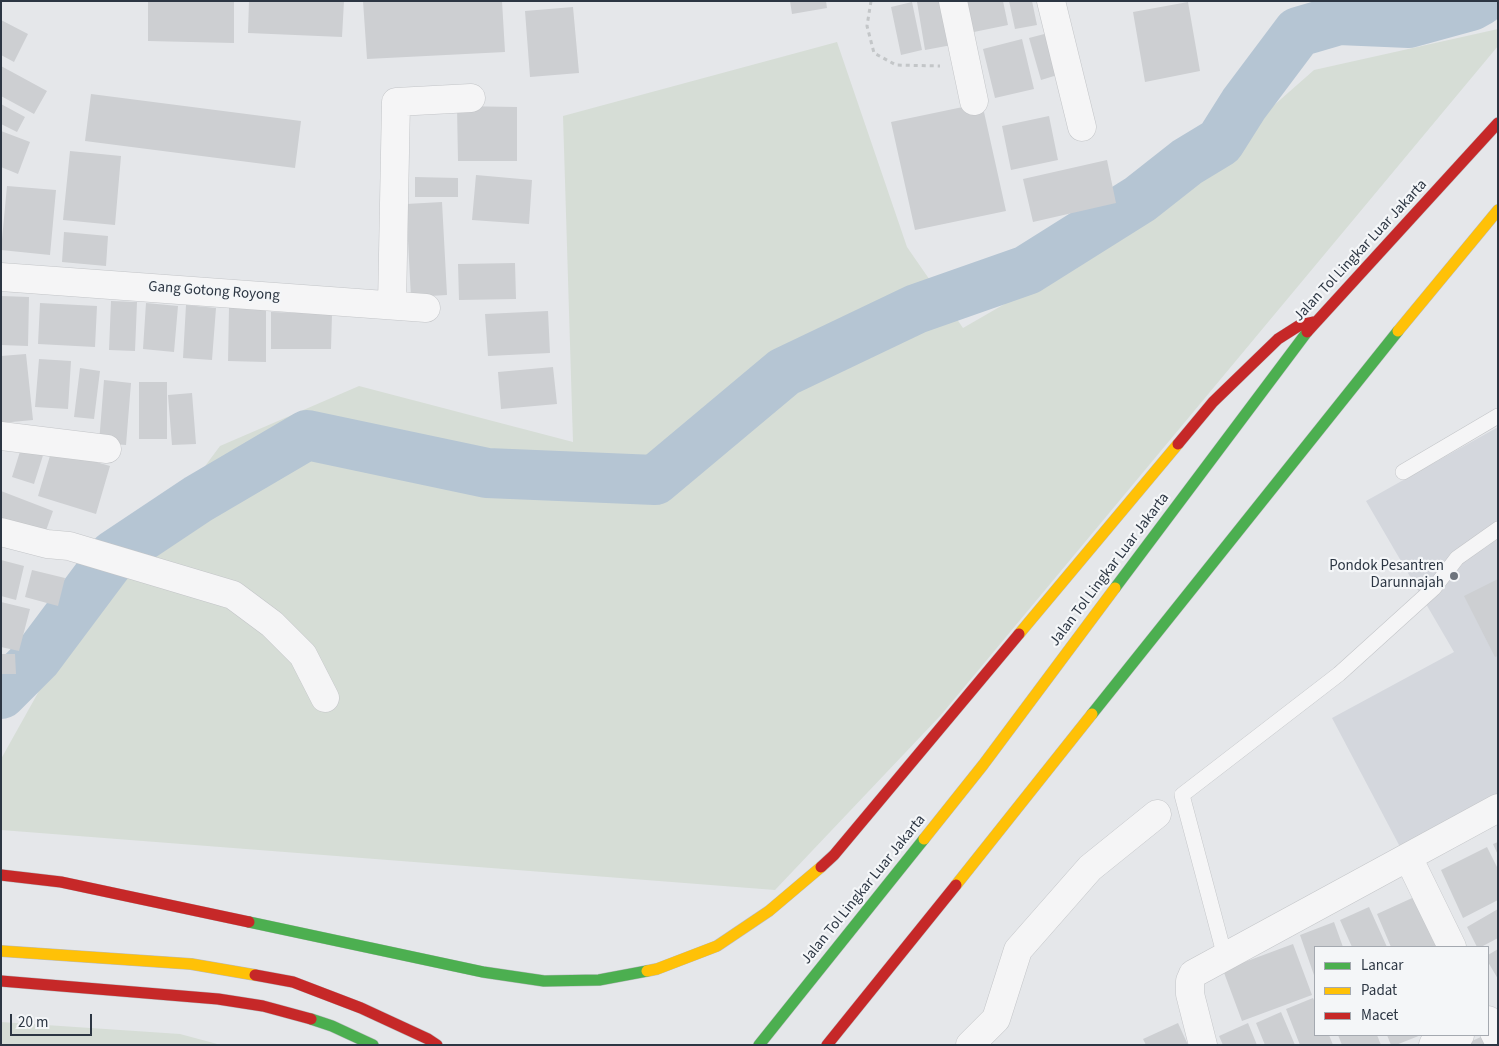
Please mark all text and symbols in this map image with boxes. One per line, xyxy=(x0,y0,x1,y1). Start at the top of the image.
street label: Jalan Tol Lingkar Luar Jakarta xyxy=(1291,176,1431,326)
street label: Gang Gotong Royong xyxy=(148,278,280,306)
street label: Jalan Tol Lingkar Luar Jakarta xyxy=(1046,490,1174,650)
place label: Pondok Pesantren Darunnajah xyxy=(1329,558,1444,593)
marker: Pondok Pesantren Darunnajah xyxy=(1448,570,1460,582)
street label: Jalan Tol Lingkar Luar Jakarta xyxy=(798,812,930,968)
legend xyxy=(1314,946,1489,1036)
text: Lancar xyxy=(1361,955,1404,976)
text: Padat xyxy=(1361,980,1397,1001)
scale bar xyxy=(12,1004,95,1036)
text: Macet xyxy=(1361,1005,1398,1026)
text: 20 m xyxy=(18,1012,48,1033)

